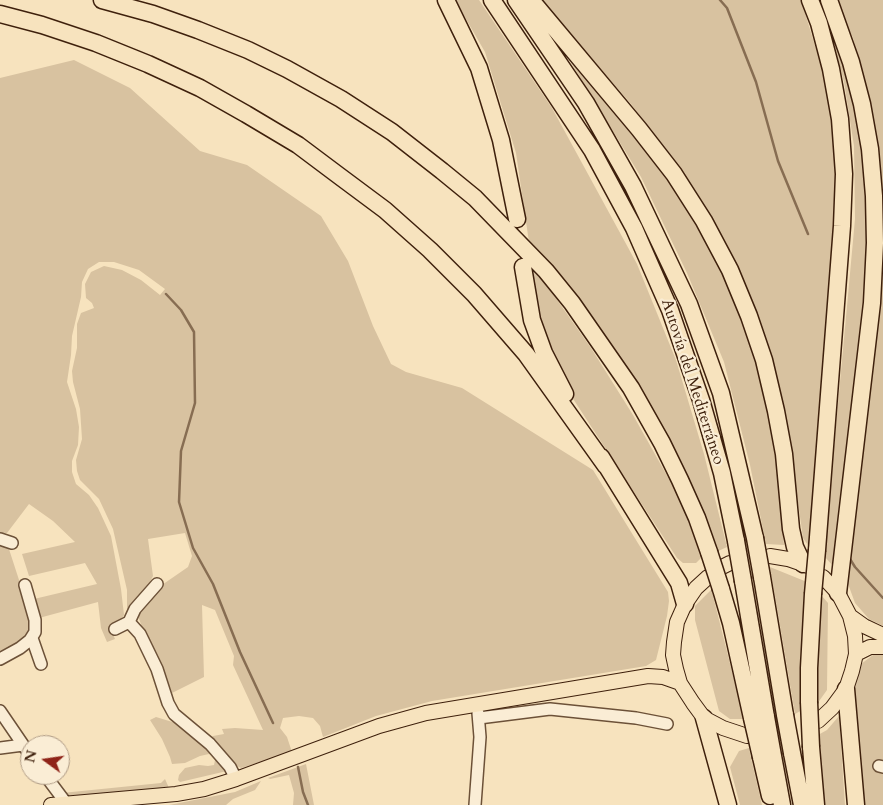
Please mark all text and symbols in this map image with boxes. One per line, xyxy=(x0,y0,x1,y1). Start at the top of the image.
street label: Autovía del Mediterráneo xyxy=(656,297,728,467)
north arrow xyxy=(20,735,70,785)
text: N xyxy=(20,748,42,765)

